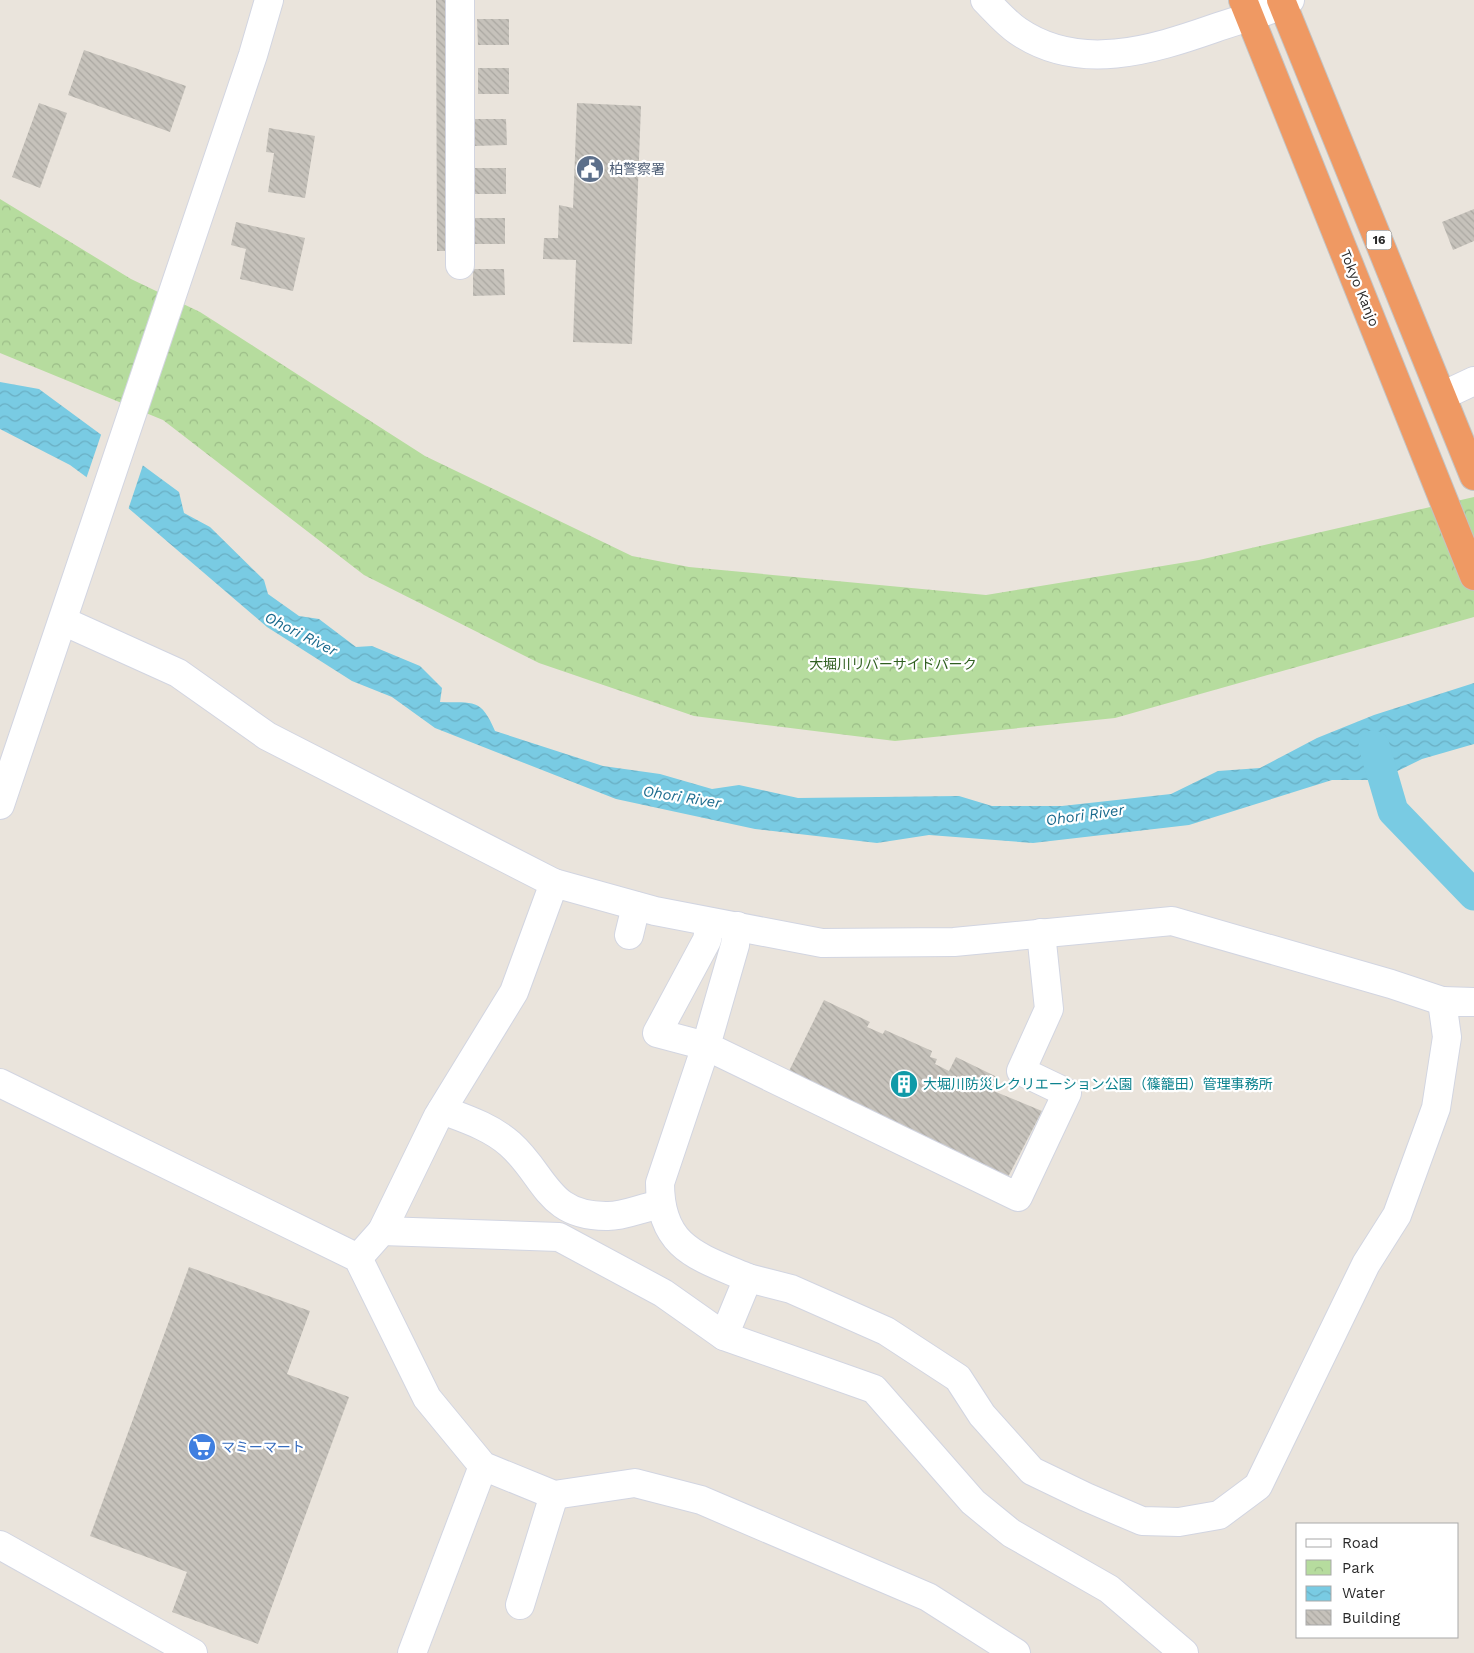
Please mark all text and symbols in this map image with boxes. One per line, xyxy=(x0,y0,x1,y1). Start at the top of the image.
public building icon: 柏警察署 xyxy=(575,154,605,184)
place label: 柏警察署 xyxy=(609,161,665,177)
road number: 16 xyxy=(1366,230,1392,250)
street label: Tokyo Kanjo xyxy=(1337,247,1383,329)
water label: Ohori River xyxy=(262,608,341,661)
park label: 大堀川リバーサイドパーク xyxy=(809,656,977,672)
water label: Ohori River xyxy=(642,782,724,812)
water label: Ohori River xyxy=(1045,800,1127,829)
building icon: 大堀川防災レクリエーション公園（篠籠田）管理事務所 xyxy=(889,1069,919,1099)
place label: 大堀川防災レクリエーション公園（篠籠田）管理事務所 xyxy=(923,1076,1273,1092)
supermarket icon: マミーマート xyxy=(187,1432,217,1462)
place label: マミーマート xyxy=(221,1439,305,1455)
legend xyxy=(1296,1523,1459,1638)
text: Road xyxy=(1342,1534,1379,1552)
text: Park xyxy=(1342,1559,1375,1577)
text: Water xyxy=(1342,1584,1385,1602)
text: Building xyxy=(1342,1609,1400,1627)

